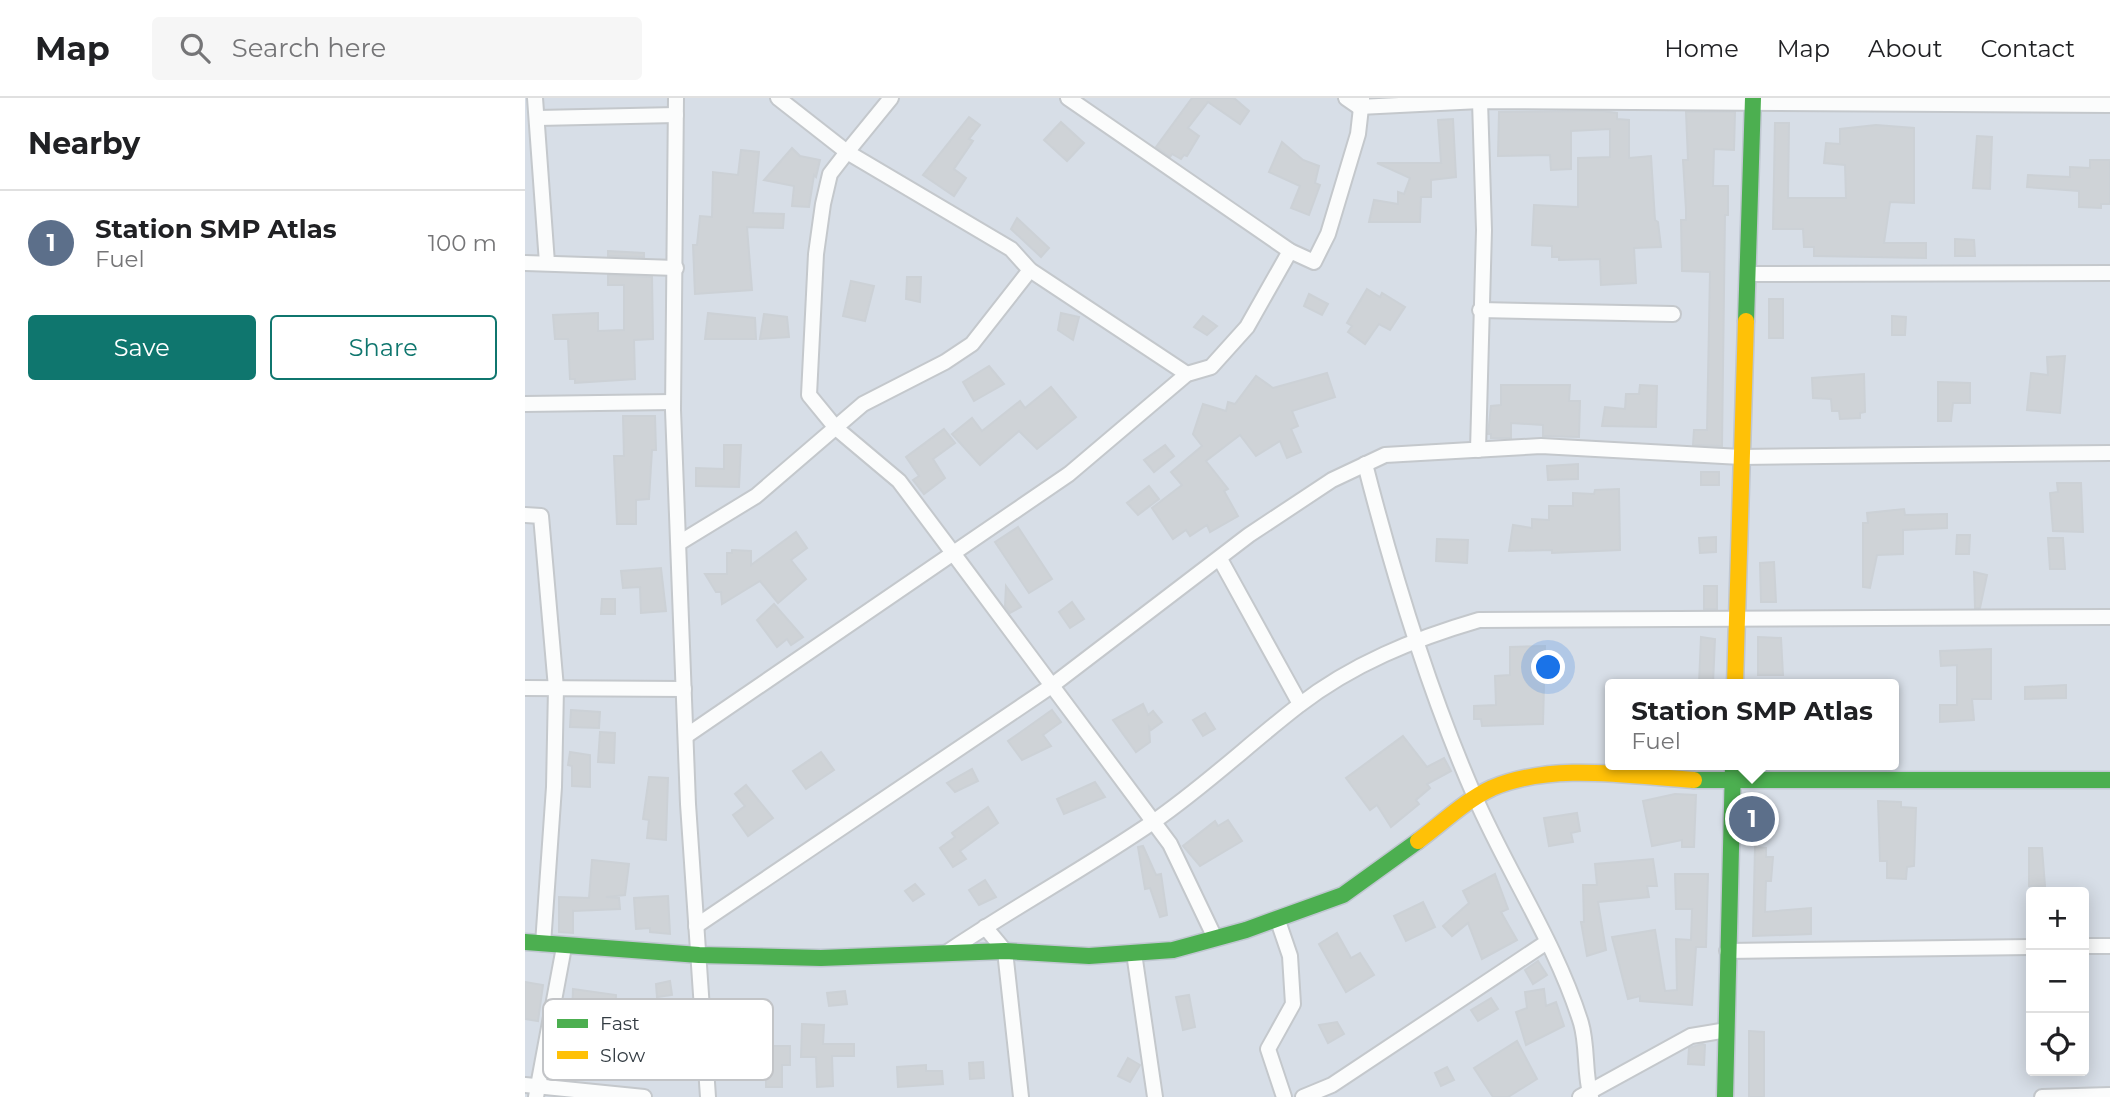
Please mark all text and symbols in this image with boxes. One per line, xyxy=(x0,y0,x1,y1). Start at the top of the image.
search box xyxy=(152,17,642,80)
text: Map xyxy=(35,28,110,68)
icon: search xyxy=(176,29,214,67)
text: Search here xyxy=(232,32,386,64)
text: Home xyxy=(1664,34,1739,63)
text: Map xyxy=(1777,34,1830,63)
text: About xyxy=(1868,34,1942,63)
text: Contact xyxy=(1980,34,2075,63)
text: Nearby xyxy=(28,125,140,162)
text: Station SMP Atlas xyxy=(95,213,337,245)
text: 1 xyxy=(46,229,56,257)
text: 100 m xyxy=(428,229,497,257)
text: Fuel xyxy=(95,245,145,273)
button: Save xyxy=(28,315,256,380)
button: Share xyxy=(270,315,497,380)
your location xyxy=(1531,650,1565,684)
popup xyxy=(1605,679,1899,770)
text: Station SMP Atlas xyxy=(1631,695,1873,727)
text: Fuel xyxy=(1631,727,1681,755)
pin: 1 xyxy=(1729,793,1775,845)
map controls xyxy=(2026,887,2089,1076)
button: + xyxy=(2026,887,2089,950)
button: − xyxy=(2026,950,2089,1013)
legend xyxy=(543,999,773,1080)
text: Fast xyxy=(600,1012,640,1035)
button: locate xyxy=(2026,1013,2089,1076)
text: Slow xyxy=(600,1044,645,1067)

